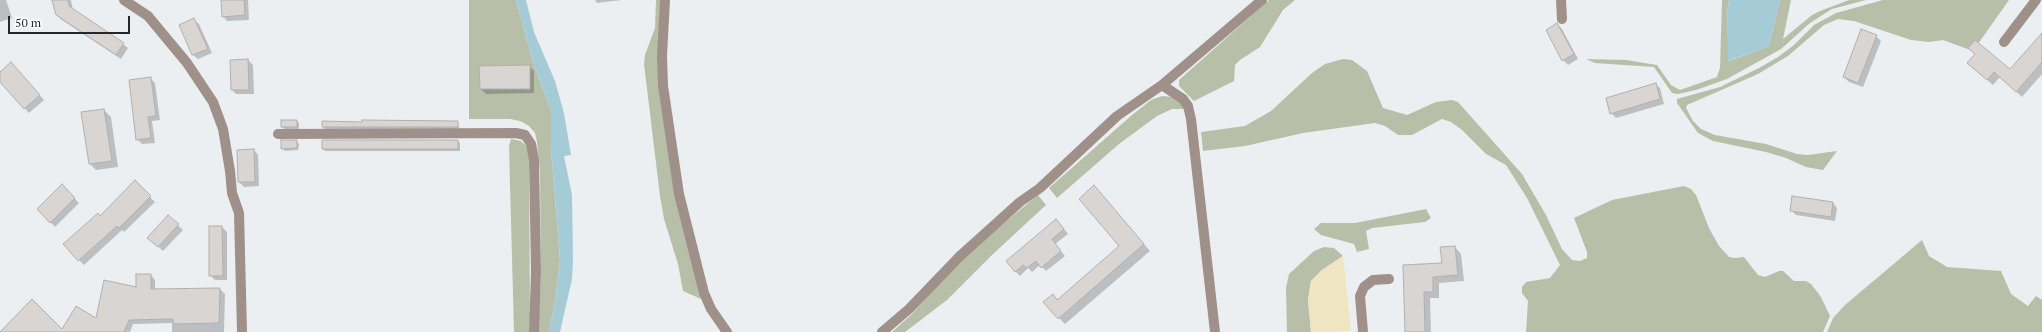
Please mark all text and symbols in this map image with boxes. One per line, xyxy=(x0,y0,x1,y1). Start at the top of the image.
scale bar xyxy=(10,8,132,34)
text: 50 m xyxy=(15,15,41,30)

